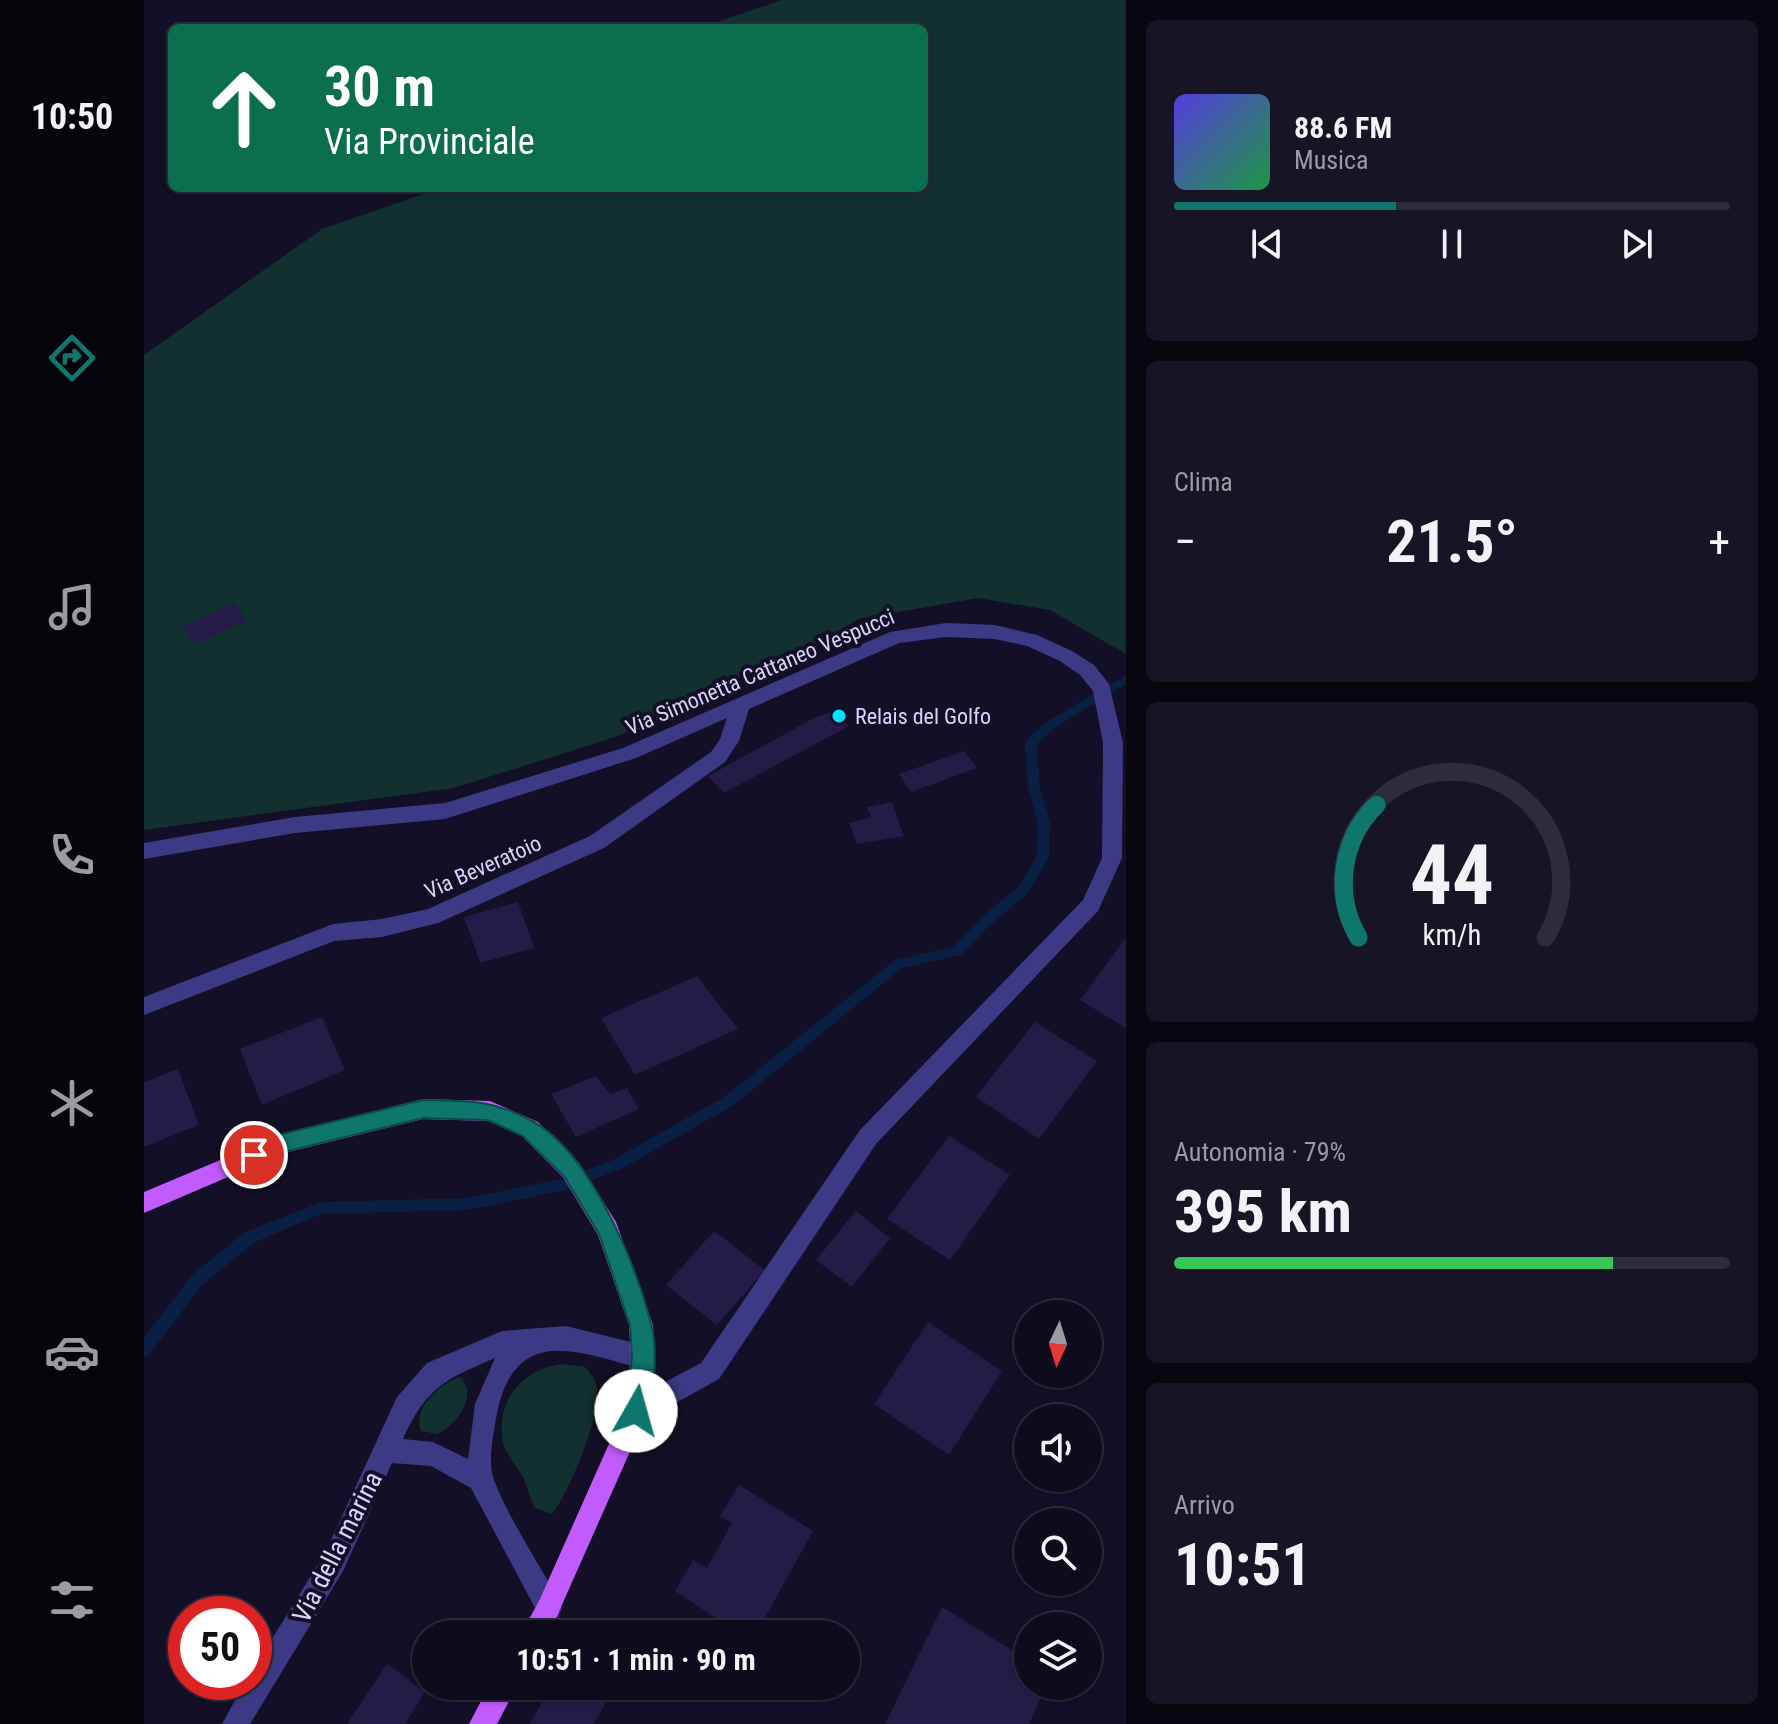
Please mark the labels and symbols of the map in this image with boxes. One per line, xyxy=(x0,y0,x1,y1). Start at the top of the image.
street label: Via Simonetta Cattaneo Vespucci xyxy=(622,604,898,740)
place label: Relais del Golfo xyxy=(855,704,991,729)
marker: Relais del Golfo xyxy=(830,707,848,725)
street label: Via Beveratoio xyxy=(421,830,545,904)
pin xyxy=(220,1121,288,1189)
north arrow xyxy=(1014,1300,1102,1388)
position arrow xyxy=(594,1369,678,1453)
street label: Via della marina xyxy=(286,1467,388,1627)
speed limit sign: 50 xyxy=(168,1596,272,1700)

